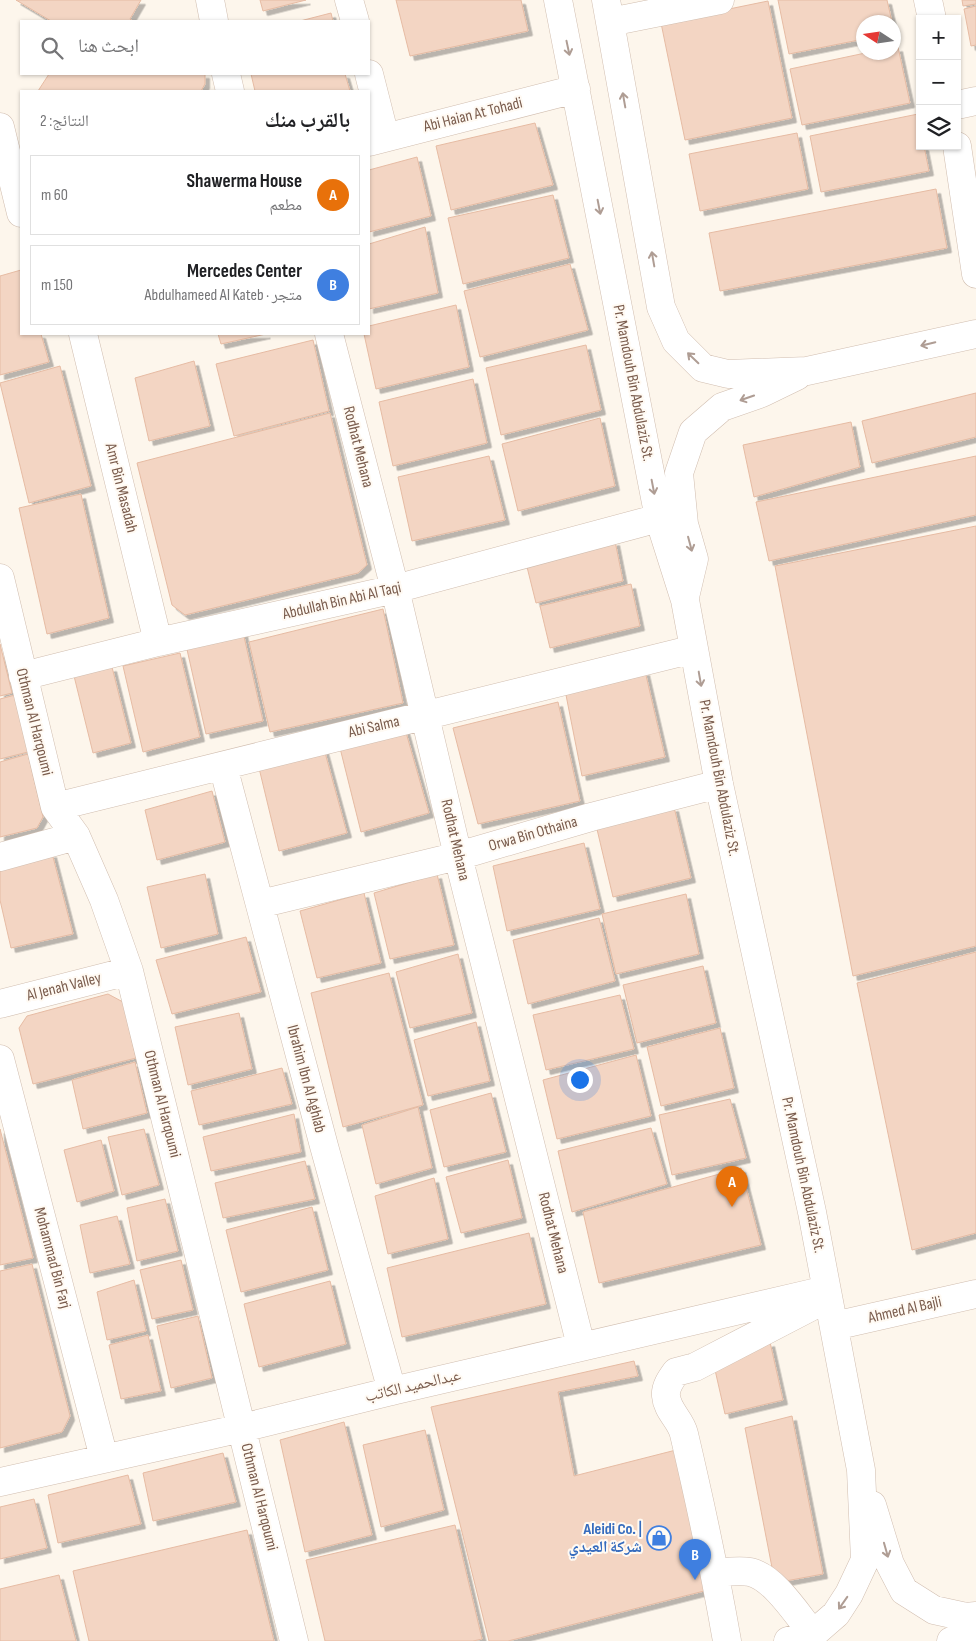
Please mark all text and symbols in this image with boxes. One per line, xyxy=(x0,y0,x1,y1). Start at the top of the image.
north arrow xyxy=(856,15,901,60)
map controls xyxy=(916,15,961,150)
button: + xyxy=(916,15,961,60)
search box xyxy=(20,20,370,75)
icon: search xyxy=(38,34,66,62)
text: ابحث هنا xyxy=(78,35,139,58)
one-way arrow xyxy=(563,39,573,55)
button: − xyxy=(916,60,961,105)
one-way arrow xyxy=(619,92,629,108)
street label: Abi Haian At Tohadi xyxy=(421,94,524,137)
button: layers xyxy=(916,105,961,150)
text: بالقرب منك xyxy=(265,108,350,133)
text: النتائج: 2 xyxy=(40,112,89,131)
text: Shawerma House xyxy=(187,170,302,193)
text: 60 m xyxy=(41,186,68,205)
text: A xyxy=(329,186,337,205)
text: مطعم xyxy=(270,196,302,215)
one-way arrow xyxy=(595,199,604,215)
one-way arrow xyxy=(647,252,657,268)
text: Mercedes Center xyxy=(187,260,302,283)
text: 150 m xyxy=(41,276,73,295)
text: B xyxy=(329,276,337,295)
text: متجر · Abdulhameed Al Kateb xyxy=(144,286,302,305)
street label: Pr. Mamdouh Bin Abdulaziz St. xyxy=(609,303,657,463)
one-way arrow xyxy=(921,340,937,349)
one-way arrow xyxy=(687,352,699,364)
one-way arrow xyxy=(739,394,755,403)
street label: Rodhat Mehana xyxy=(339,404,377,490)
street label: Amr Bin Masadah xyxy=(101,440,141,535)
one-way arrow xyxy=(649,479,658,495)
one-way arrow xyxy=(686,536,695,552)
street label: Abdullah Bin Abi Al Taqi xyxy=(280,578,403,624)
street label: Othman Al Harqoumi xyxy=(11,666,57,778)
one-way arrow xyxy=(695,670,705,686)
street label: Pr. Mamdouh Bin Abdulaziz St. xyxy=(695,698,743,858)
street label: Abi Salma xyxy=(346,712,401,742)
street label: Rodhat Mehana xyxy=(436,797,474,883)
street label: Orwa Bin Othaina xyxy=(486,812,580,856)
street label: Al Jenah Valley xyxy=(24,969,103,1006)
street label: Ibrahim Ibn Al Aghlab xyxy=(282,1023,330,1135)
street label: Othman Al Harqoumi xyxy=(139,1048,185,1160)
your location xyxy=(567,1067,593,1093)
street label: Pr. Mamdouh Bin Abdulaziz St. xyxy=(777,1095,829,1255)
pin: A xyxy=(716,1166,748,1207)
street label: Rodhat Mehana xyxy=(534,1190,572,1276)
street label: Mohammad Bin Farj xyxy=(29,1205,75,1311)
street label: Ahmed Al Bajli xyxy=(865,1292,944,1328)
street label: عبدالحميد الكاتب xyxy=(363,1366,463,1406)
street label: Othman Al Harqoumi xyxy=(236,1441,282,1553)
place label: Aleidi Co. | شركة العيدي xyxy=(569,1520,642,1558)
shop icon: Aleidi Co. | شركة العيدي xyxy=(646,1525,672,1551)
pin: B xyxy=(679,1539,711,1580)
one-way arrow xyxy=(882,1542,891,1558)
one-way arrow xyxy=(838,1596,848,1610)

